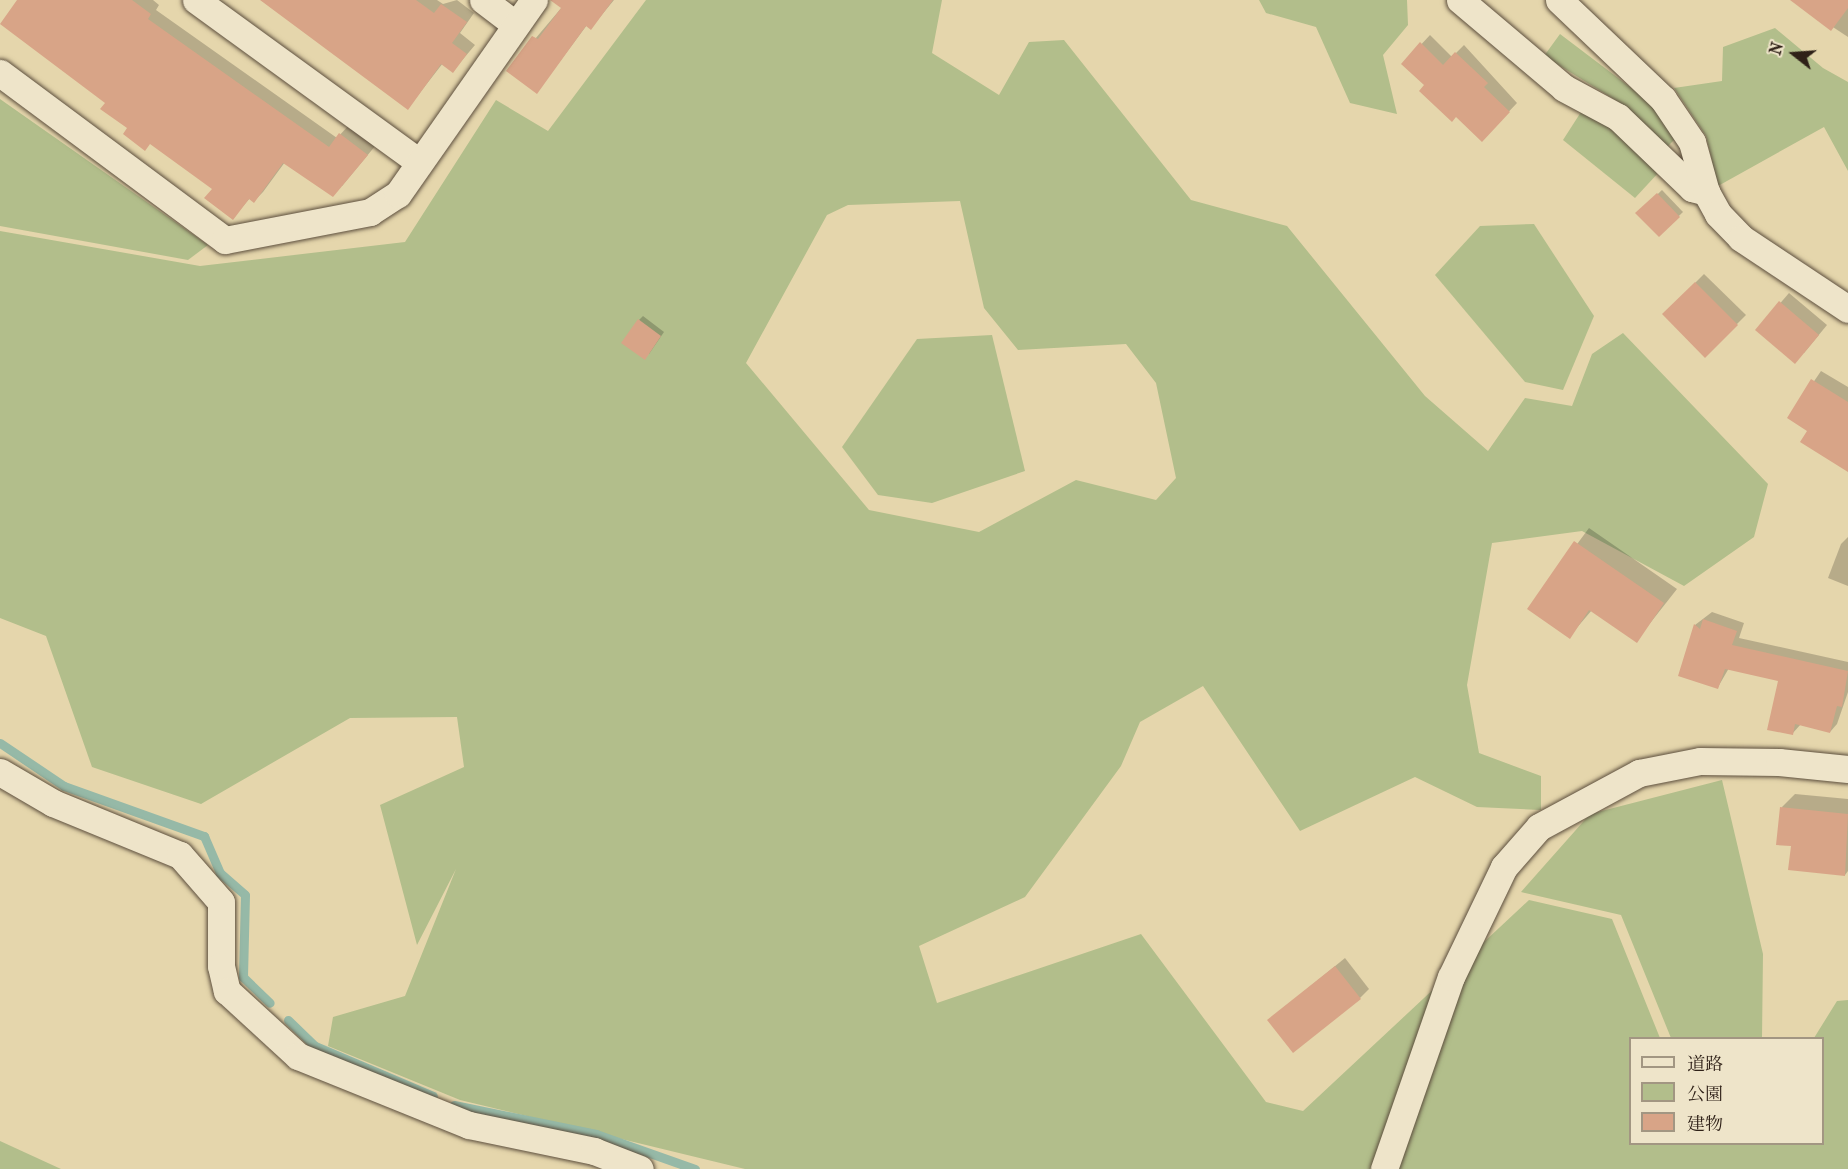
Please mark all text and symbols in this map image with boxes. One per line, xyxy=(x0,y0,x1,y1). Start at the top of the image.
north arrow xyxy=(1764,24,1824,84)
text: N xyxy=(1765,40,1787,57)
legend xyxy=(1629,1037,1824,1145)
text: 道路 xyxy=(1687,1054,1723,1075)
text: 公園 xyxy=(1687,1084,1723,1105)
text: 建物 xyxy=(1687,1114,1723,1135)

